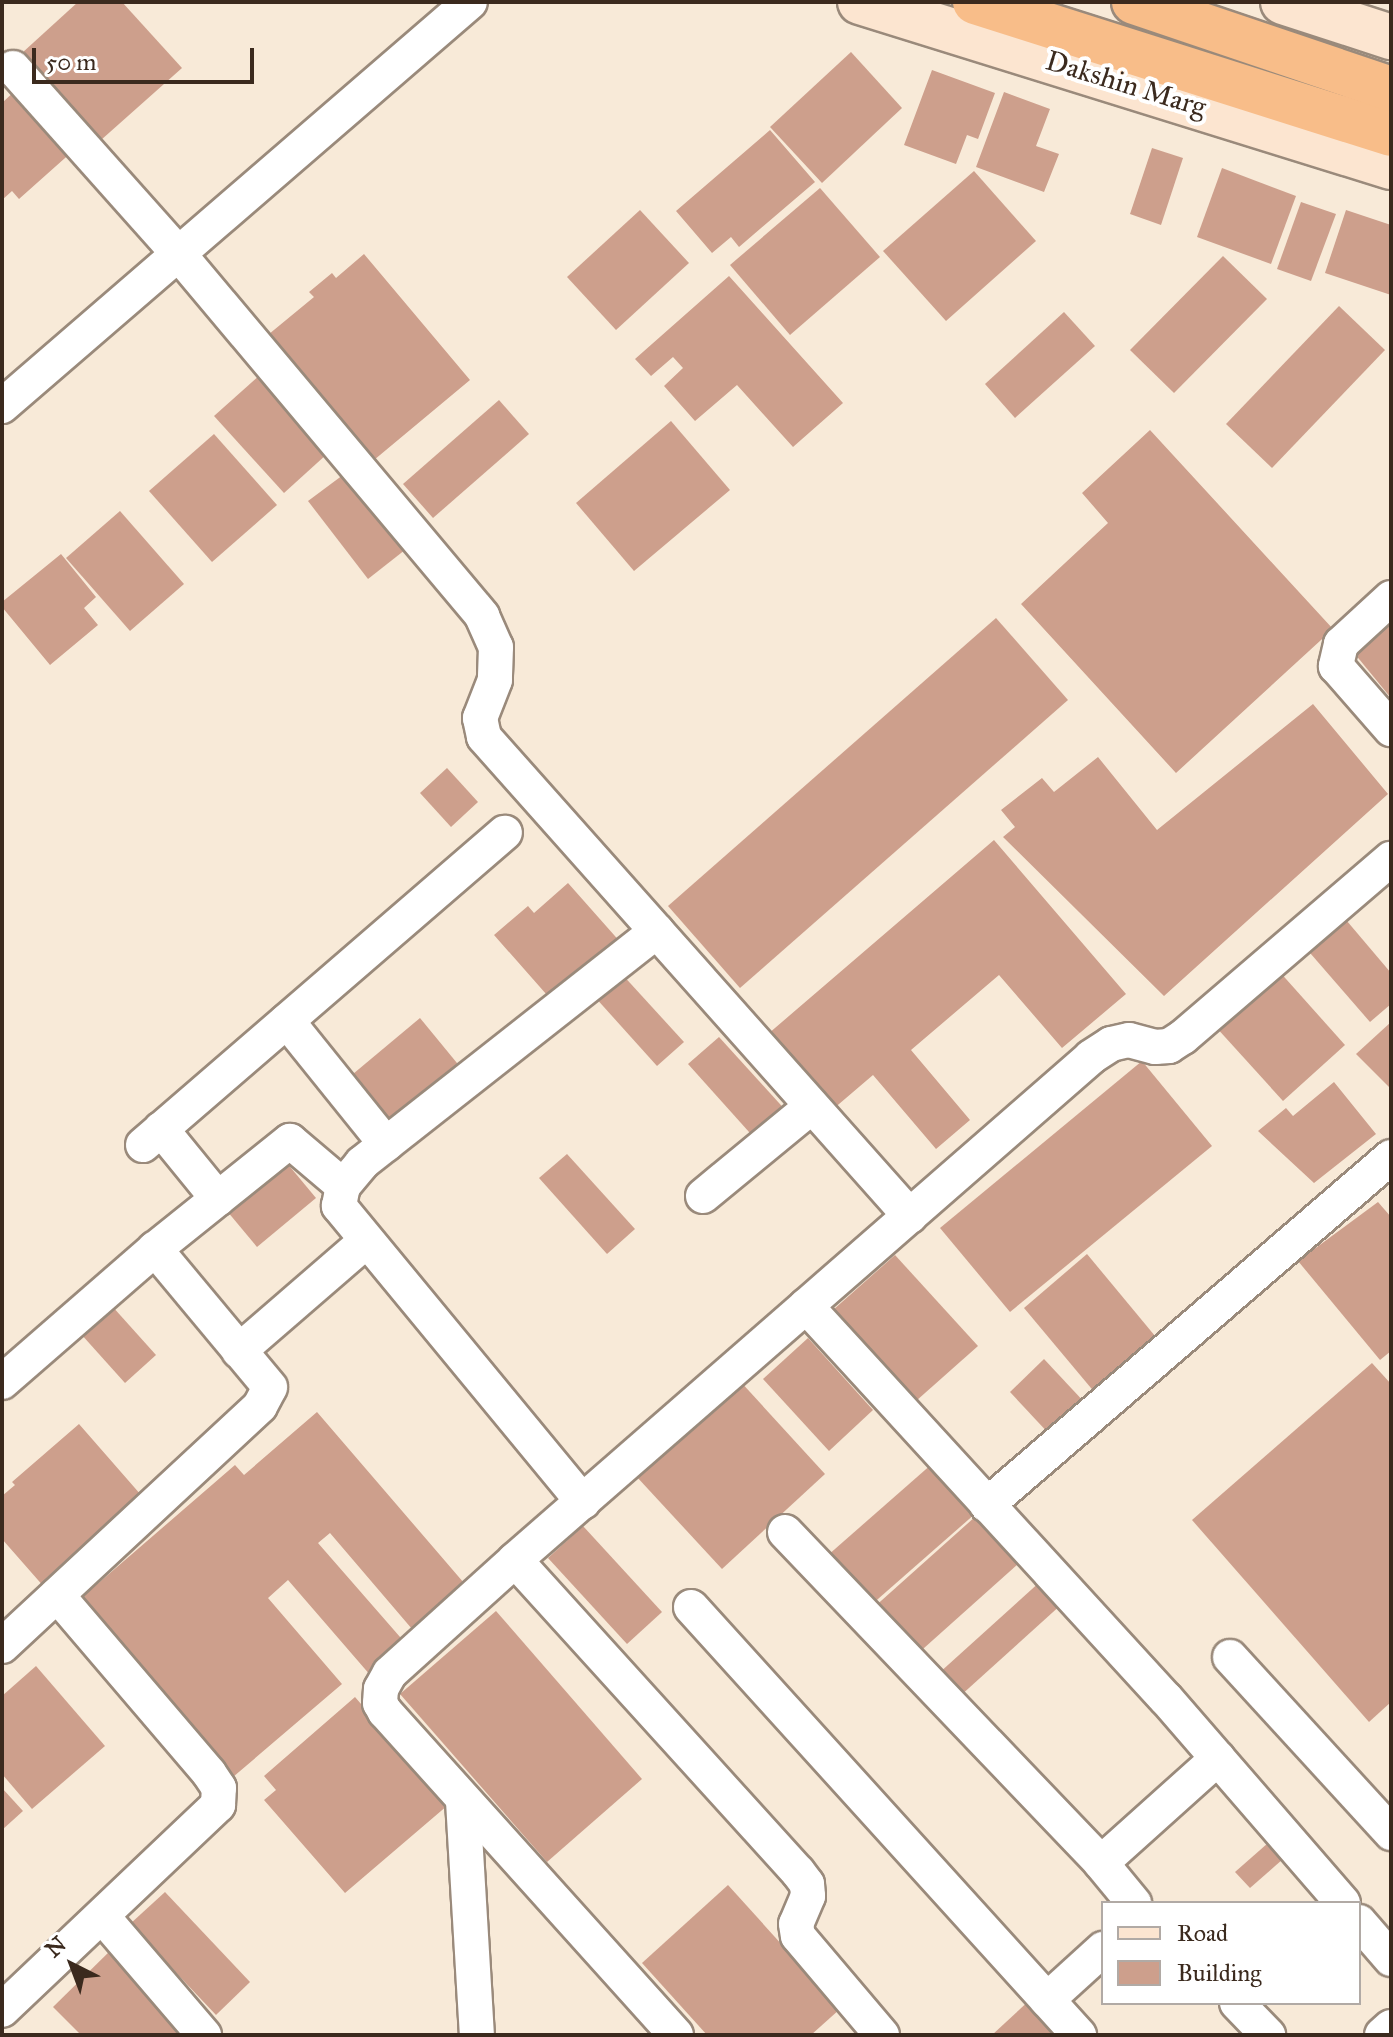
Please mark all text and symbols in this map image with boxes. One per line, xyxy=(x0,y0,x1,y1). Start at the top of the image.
scale bar xyxy=(36,32,258,82)
street label: Dakshin Marg xyxy=(1042,44,1210,124)
text: 50 m xyxy=(46,47,96,77)
legend xyxy=(1101,1901,1361,2005)
text: Road xyxy=(1177,1918,1228,1948)
north arrow xyxy=(32,1925,112,2005)
text: N xyxy=(40,1931,72,1963)
text: Building xyxy=(1177,1958,1262,1988)

